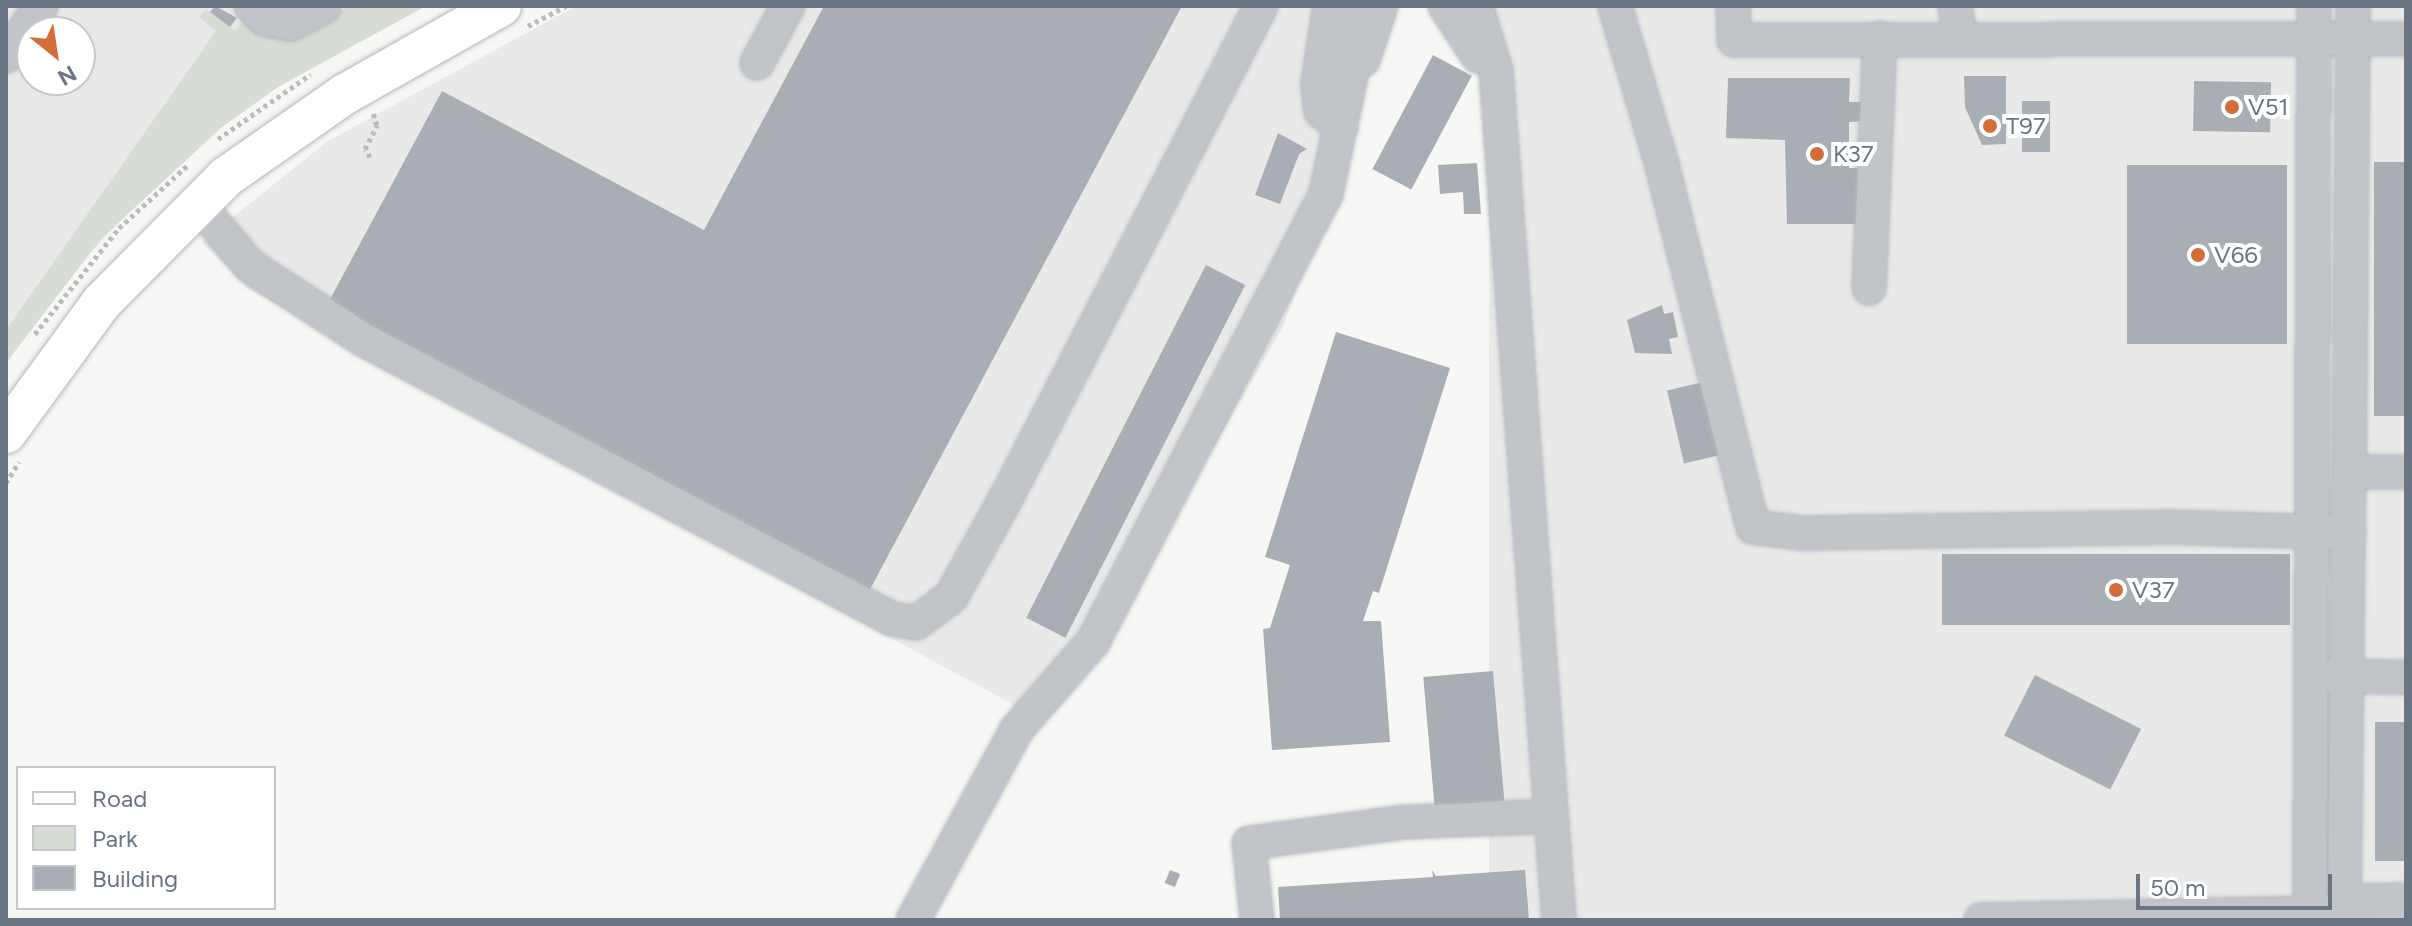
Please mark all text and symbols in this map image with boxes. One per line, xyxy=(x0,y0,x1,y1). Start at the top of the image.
north arrow xyxy=(16,16,96,96)
text: N xyxy=(53,60,81,91)
place label: V51 xyxy=(2248,93,2288,121)
marker: V51 xyxy=(2223,98,2241,116)
place label: T97 xyxy=(2006,112,2046,140)
marker: T97 xyxy=(1981,117,1999,135)
place label: K37 xyxy=(1833,140,1874,168)
marker: K37 xyxy=(1808,145,1826,163)
place label: V66 xyxy=(2214,241,2258,269)
marker: V66 xyxy=(2189,246,2207,264)
place label: V37 xyxy=(2132,576,2175,604)
marker: V37 xyxy=(2107,581,2125,599)
legend xyxy=(16,766,276,910)
text: Road xyxy=(92,784,147,813)
text: Park xyxy=(92,824,138,853)
scale bar xyxy=(2140,858,2336,908)
text: Building xyxy=(92,864,178,893)
text: 50 m xyxy=(2150,873,2206,902)

